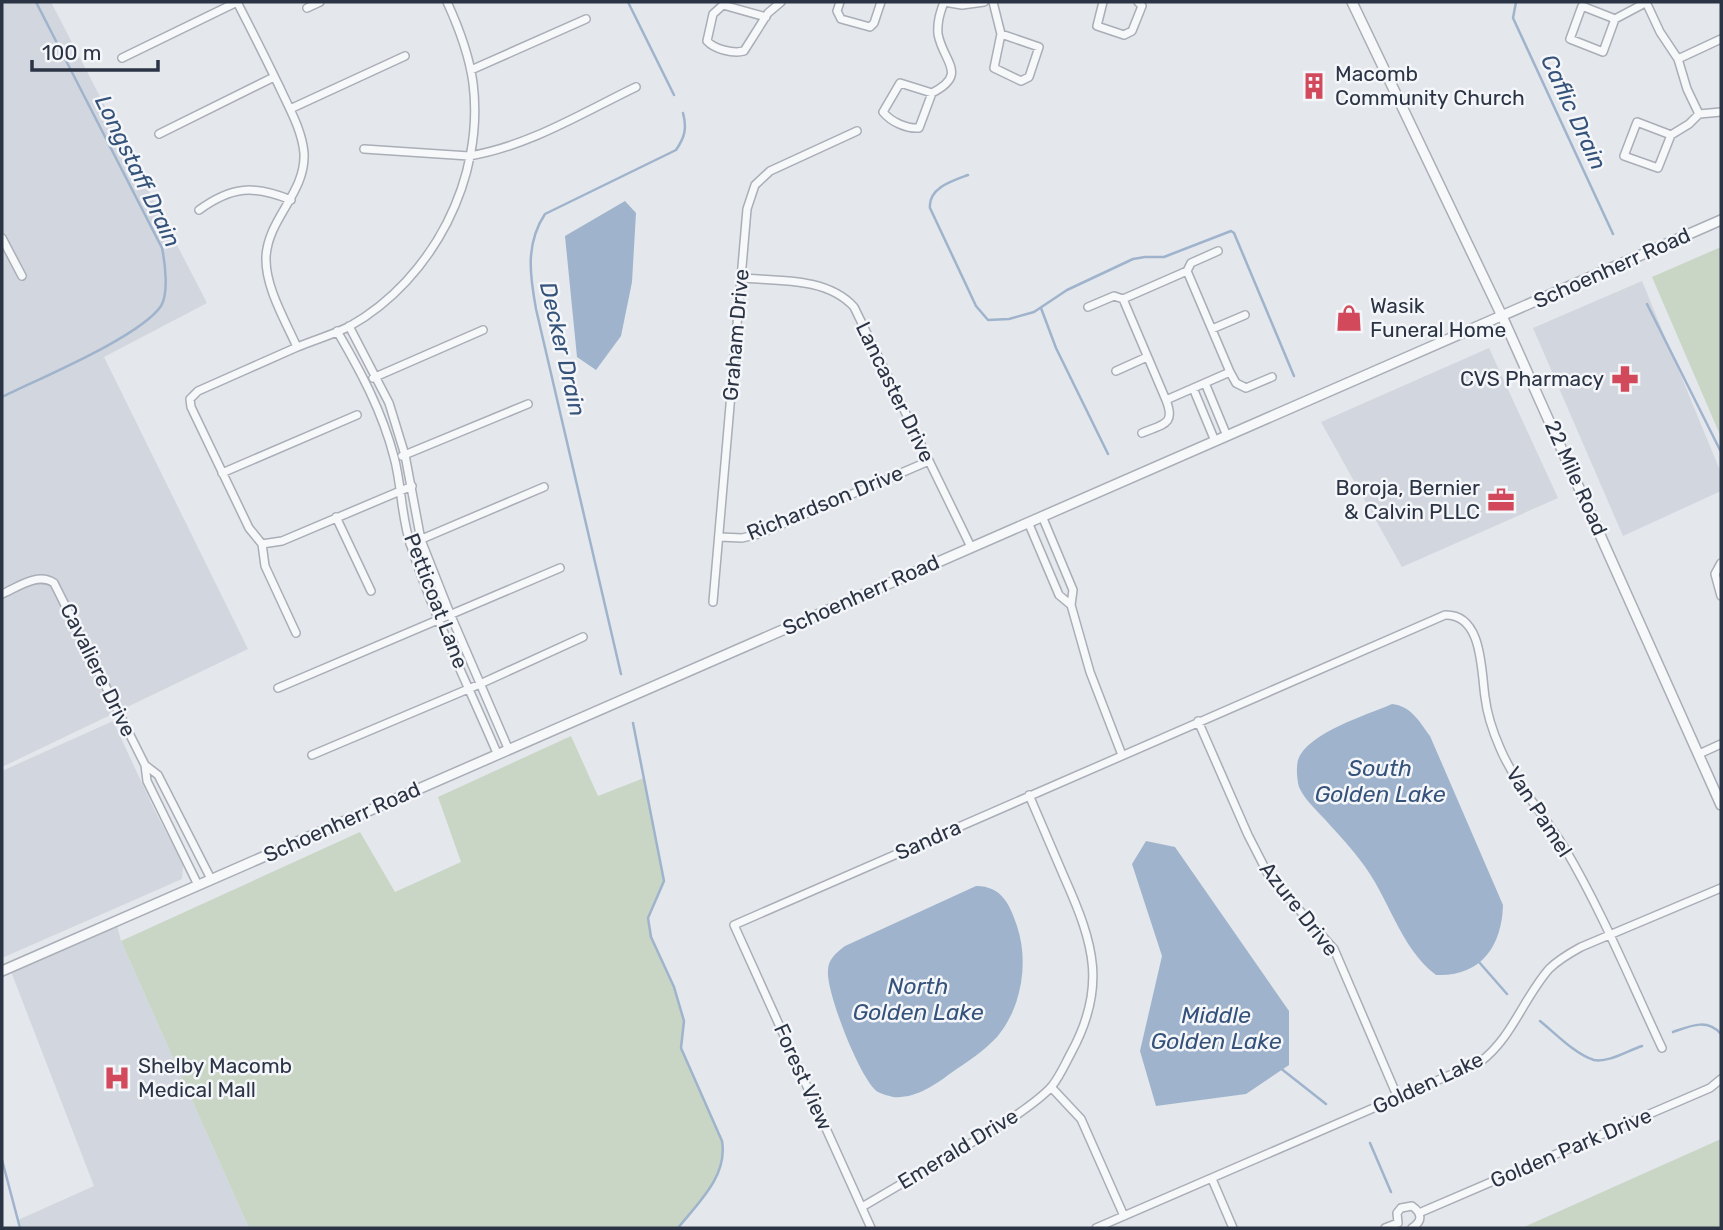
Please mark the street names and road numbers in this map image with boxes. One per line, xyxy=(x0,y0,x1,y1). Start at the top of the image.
street label: Schoenherr Road xyxy=(1530,222,1694,313)
street label: Graham Drive xyxy=(717,268,754,402)
street label: Lancaster Drive xyxy=(851,317,940,466)
street label: 22 Mile Road xyxy=(1540,416,1613,539)
street label: Richardson Drive xyxy=(743,460,907,545)
street label: Petticoat Lane xyxy=(399,530,474,672)
street label: Schoenherr Road xyxy=(779,549,943,640)
street label: Cavaliere Drive xyxy=(55,599,142,741)
street label: Van Pamel xyxy=(1501,762,1578,861)
street label: Schoenherr Road xyxy=(260,776,424,867)
street label: Sandra xyxy=(891,814,965,865)
street label: Azure Drive xyxy=(1255,857,1344,961)
street label: Forest View xyxy=(769,1020,838,1134)
street label: Golden Lake xyxy=(1369,1046,1487,1119)
street label: Golden Park Drive xyxy=(1486,1102,1655,1193)
street label: Emerald Drive xyxy=(893,1103,1022,1194)

